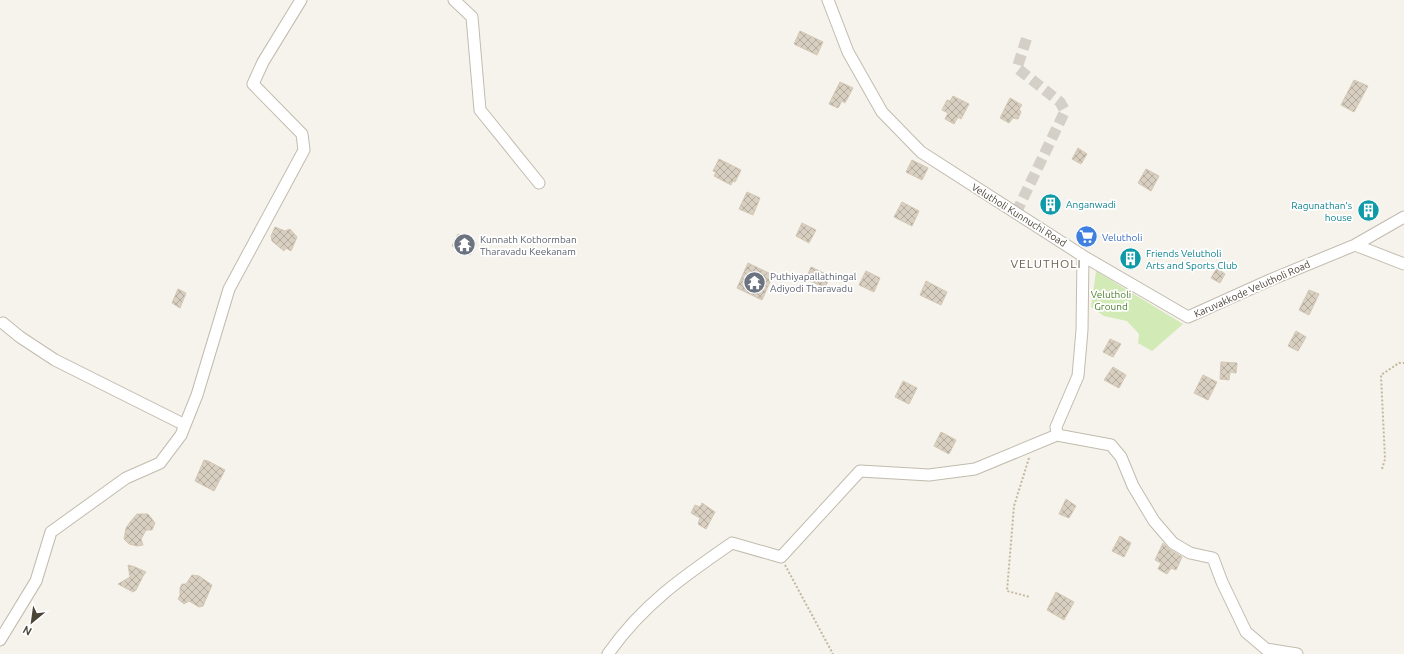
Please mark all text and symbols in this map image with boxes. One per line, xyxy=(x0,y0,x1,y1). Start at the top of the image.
street label: Velutholi Kunnuchi Road xyxy=(970,181,1069,249)
building icon: Anganwadi xyxy=(1037,191,1063,217)
building icon: Ragunathan's house xyxy=(1355,198,1381,224)
place label: Anganwadi xyxy=(1066,199,1116,210)
place label: Ragunathan's house xyxy=(1291,200,1352,223)
supermarket icon: Velutholi xyxy=(1073,224,1099,250)
temple icon: Kunnath Kothormban Tharavadu Keekanam xyxy=(451,232,477,258)
place label: Velutholi xyxy=(1102,232,1142,243)
place label: Kunnath Kothormban Tharavadu Keekanam xyxy=(480,234,577,257)
building icon: Friends Velutholi Arts and Sports Club xyxy=(1117,246,1143,272)
place label: Friends Velutholi Arts and Sports Club xyxy=(1146,248,1238,271)
district label: VELUTHOLI xyxy=(1010,257,1082,270)
street label: Karuvakkode Velutholi Road xyxy=(1192,258,1312,320)
temple icon: Puthiyapallathingal Adiyodi Tharavadu xyxy=(742,269,768,295)
place label: Puthiyapallathingal Adiyodi Tharavadu xyxy=(770,271,857,294)
park label: Velutholi Ground xyxy=(1091,289,1131,312)
north arrow xyxy=(12,602,52,642)
text: N xyxy=(21,624,34,638)

